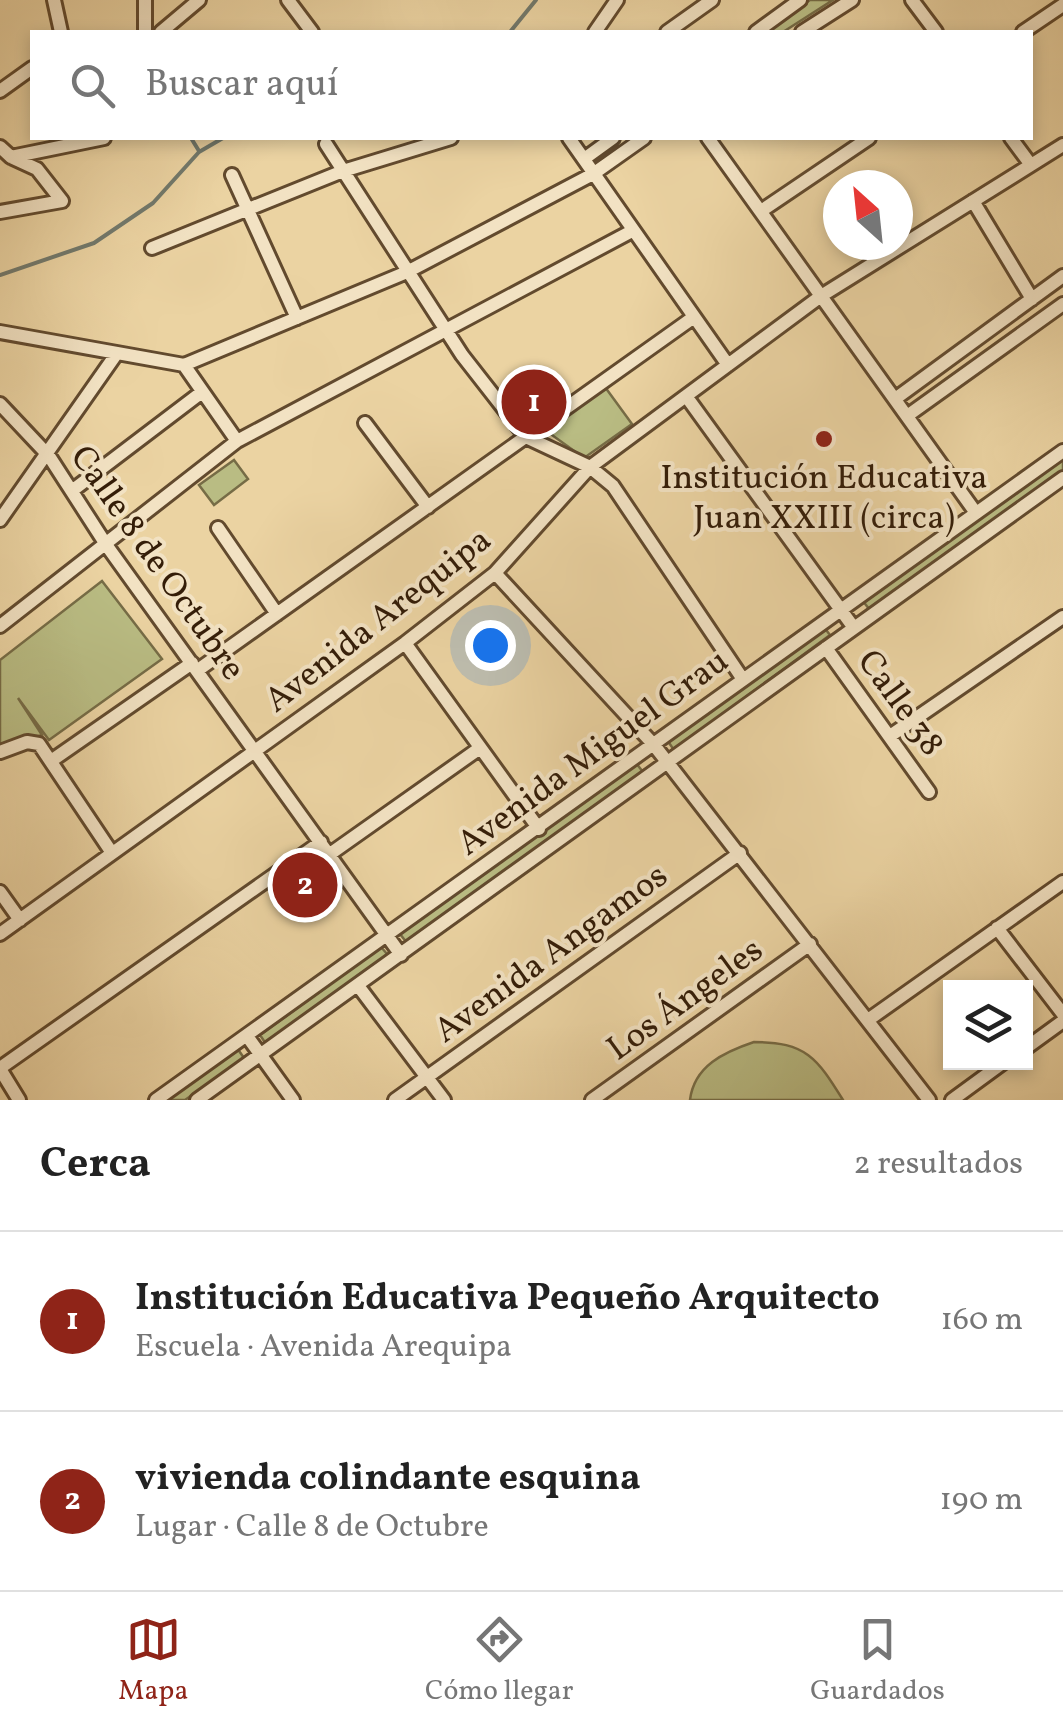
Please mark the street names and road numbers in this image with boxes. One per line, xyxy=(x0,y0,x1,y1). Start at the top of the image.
street label: Calle 8 de Octubre xyxy=(58,437,256,691)
street label: Avenida Arequipa xyxy=(255,518,502,725)
street label: Avenida Miguel Grau xyxy=(448,638,739,868)
street label: Calle 38 xyxy=(845,641,954,767)
street label: Avenida Angamos xyxy=(425,853,678,1056)
street label: Los Ángeles xyxy=(598,927,774,1073)

